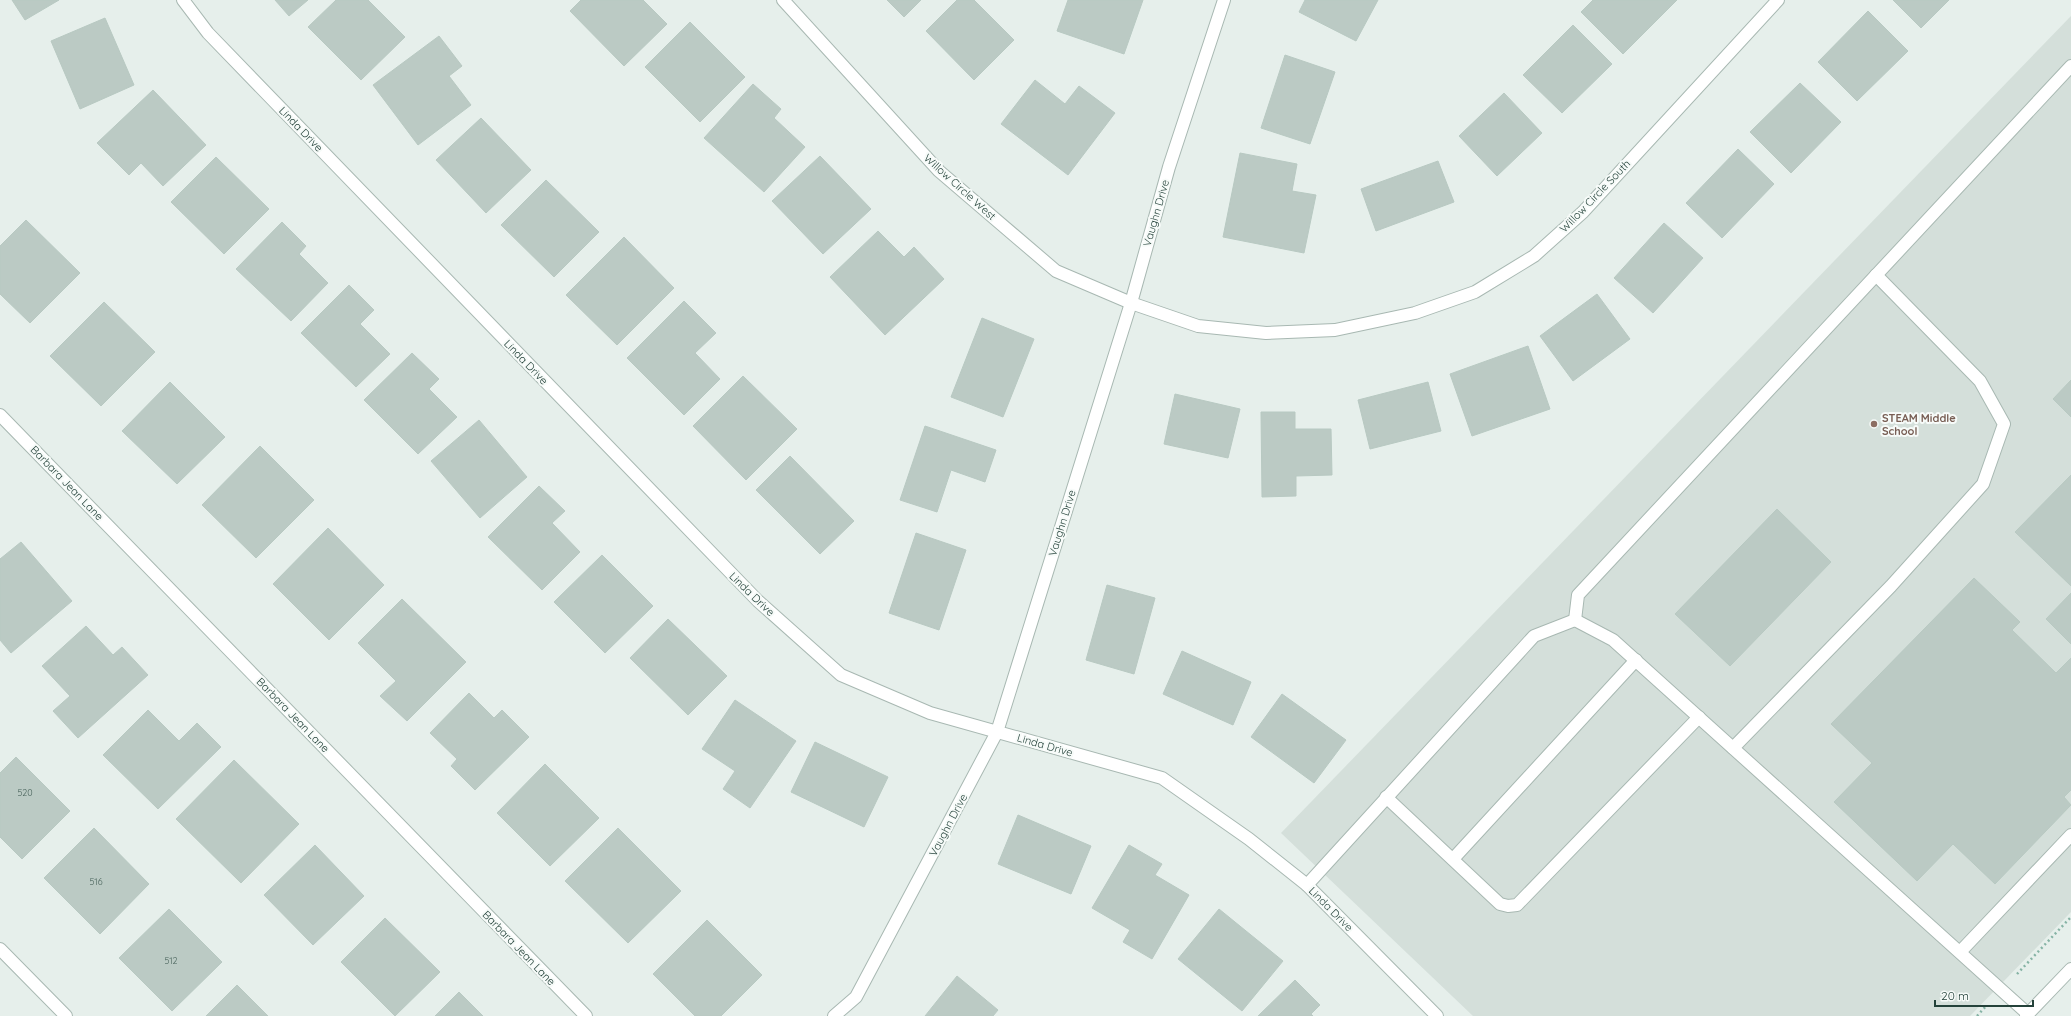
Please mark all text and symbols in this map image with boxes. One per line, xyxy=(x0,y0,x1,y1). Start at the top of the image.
street label: Linda Drive xyxy=(276,103,326,155)
street label: Willow Circle West xyxy=(921,151,999,223)
street label: Willow Circle South xyxy=(1557,157,1633,235)
street label: Vaughn Drive xyxy=(1140,178,1172,248)
street label: Linda Drive xyxy=(501,336,551,388)
place label: STEAM Middle School xyxy=(1882,411,1956,438)
marker: STEAM Middle School xyxy=(1869,419,1879,429)
street label: Barbara Jean Lane xyxy=(28,443,106,523)
street label: Vaughn Drive xyxy=(1045,488,1079,558)
street label: Linda Drive xyxy=(726,569,778,619)
street label: Barbara Jean Lane xyxy=(254,675,332,755)
street label: Linda Drive xyxy=(1015,730,1075,760)
house number: 520 xyxy=(17,787,33,798)
street label: Vaughn Drive xyxy=(926,791,970,859)
house number: 516 xyxy=(89,876,103,887)
street label: Linda Drive xyxy=(1306,884,1356,934)
street label: Barbara Jean Lane xyxy=(480,908,558,988)
house number: 512 xyxy=(164,955,178,966)
scale bar xyxy=(1935,982,2033,1008)
text: 20 m xyxy=(1941,988,1969,1003)

